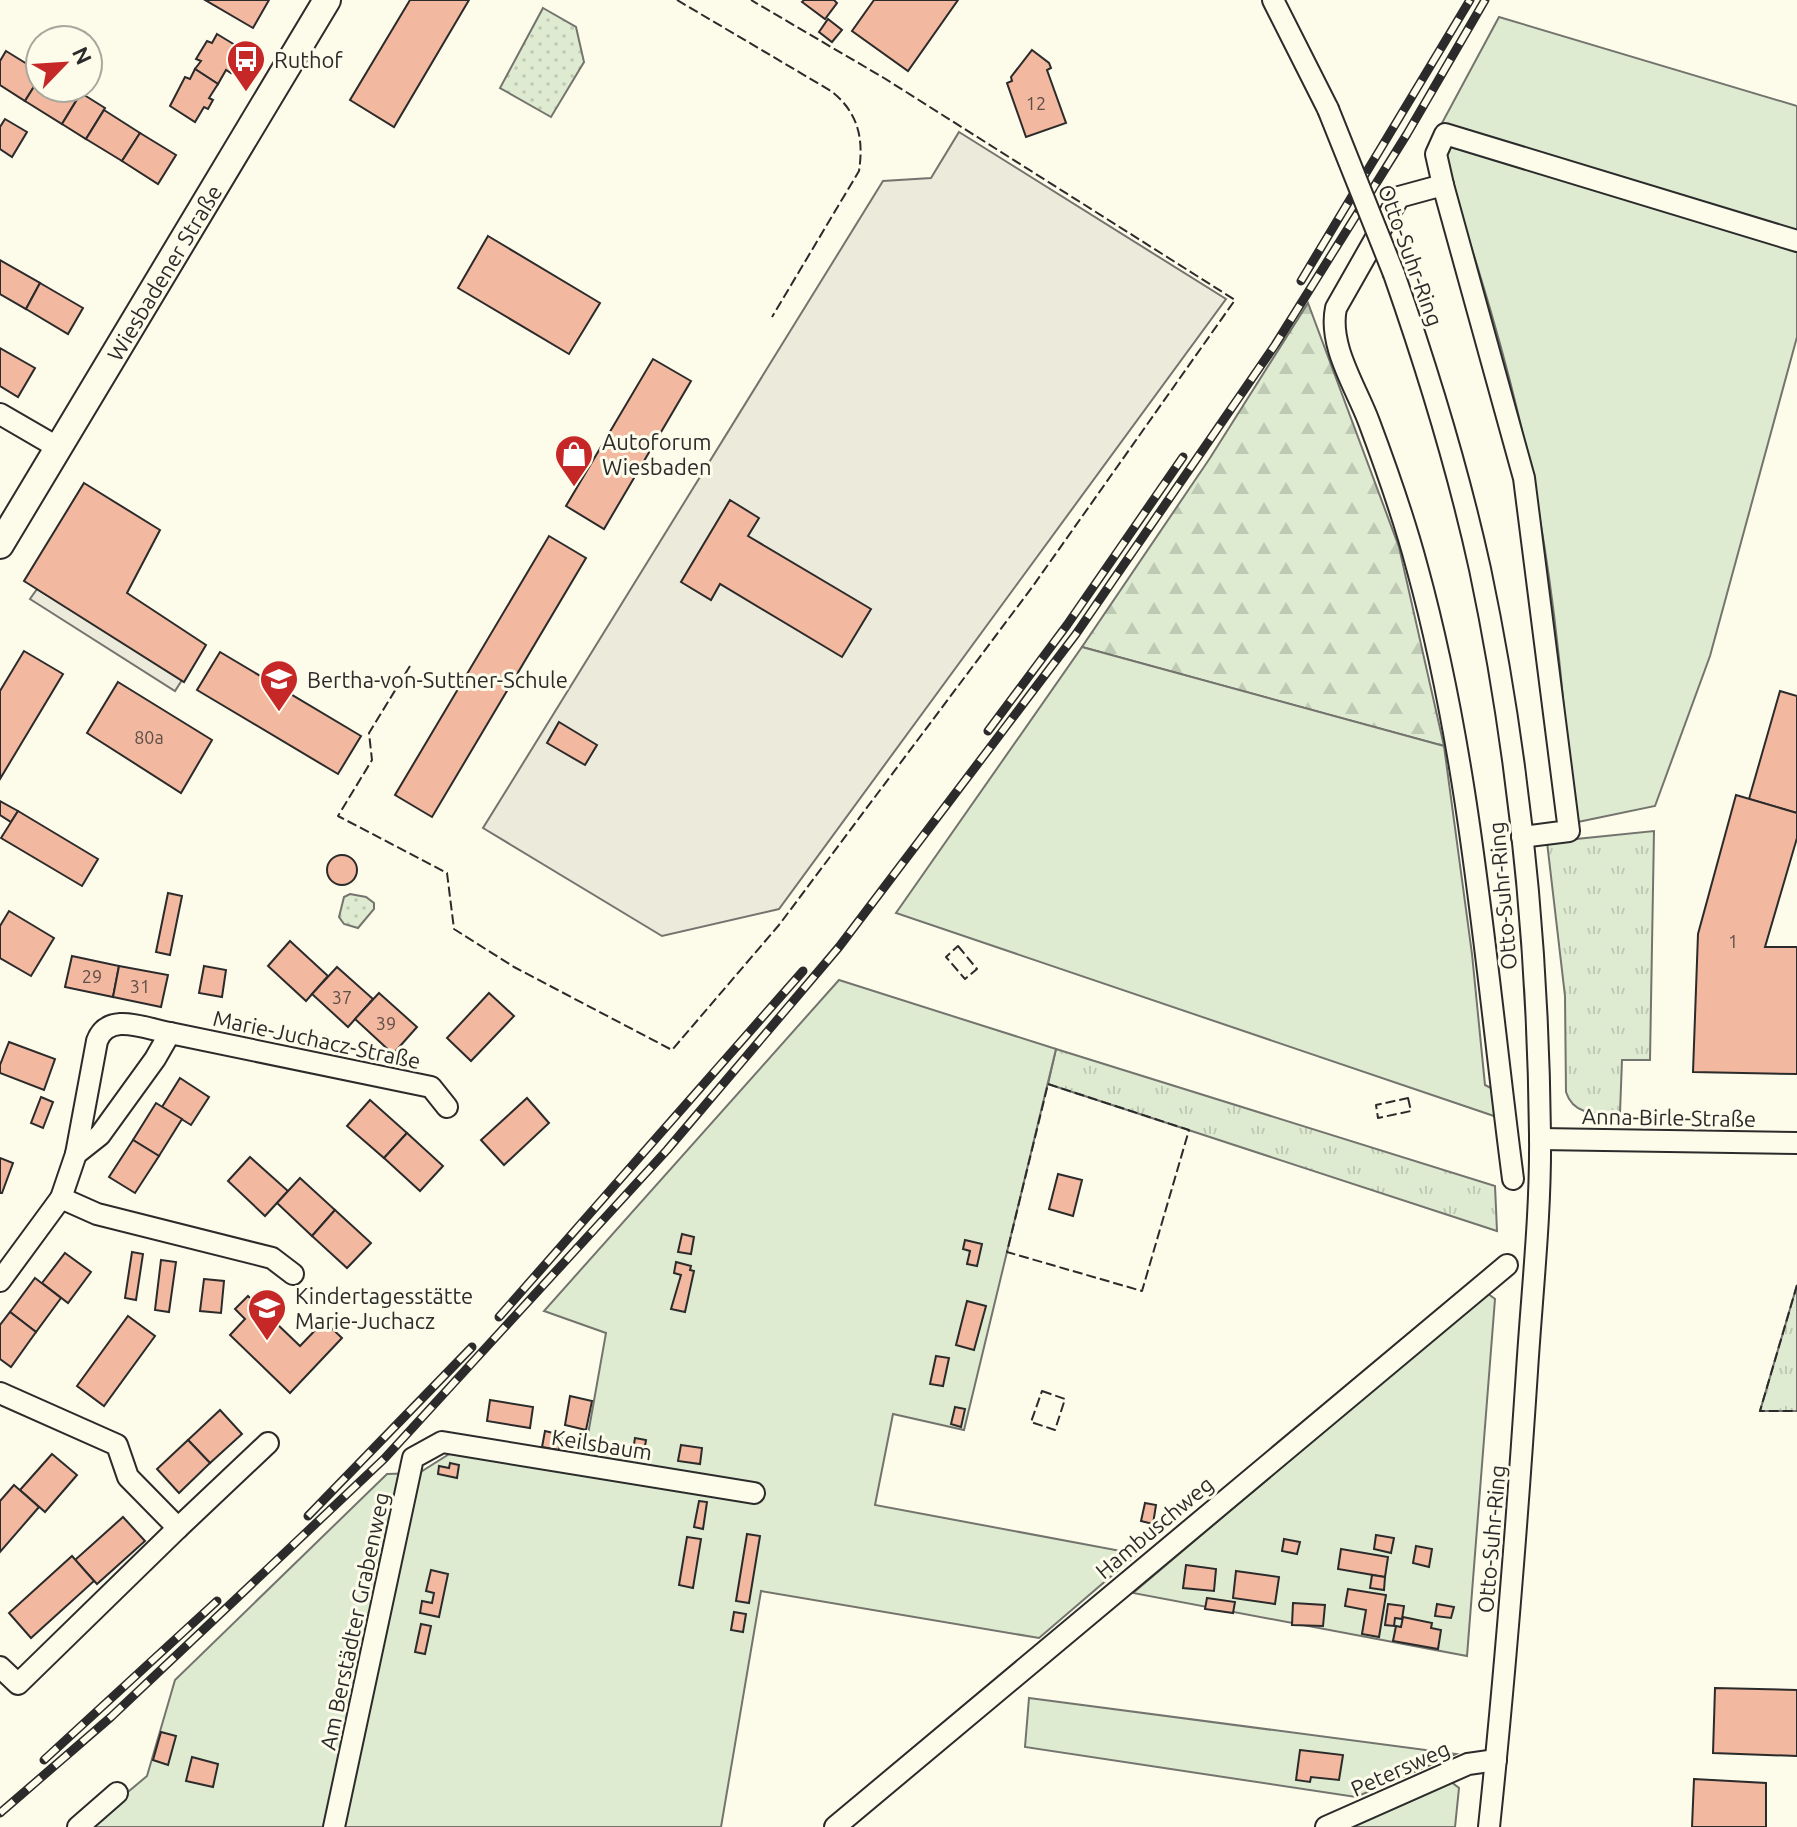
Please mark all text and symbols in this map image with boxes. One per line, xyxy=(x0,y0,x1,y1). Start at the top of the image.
north arrow xyxy=(24,24,104,104)
bus stop icon: Ruthof xyxy=(225,38,267,93)
text: N xyxy=(68,43,97,68)
place label: Ruthof xyxy=(274,47,343,72)
house number: 12 xyxy=(1026,93,1046,113)
street label: Wiesbadener Straße xyxy=(101,180,226,365)
street label: Otto-Suhr-Ring xyxy=(1374,181,1448,329)
place label: Autoforum Wiesbaden xyxy=(602,429,712,479)
shop icon: Autoforum Wiesbaden xyxy=(553,433,595,488)
school or university icon: Bertha-von-Suttner-Schule xyxy=(258,658,300,713)
place label: Bertha-von-Suttner-Schule xyxy=(307,667,568,692)
house number: 80a xyxy=(134,727,164,747)
street label: Otto-Suhr-Ring xyxy=(1483,821,1521,971)
house number: 1 xyxy=(1728,931,1738,951)
house number: 29 xyxy=(82,966,102,986)
house number: 31 xyxy=(130,976,150,996)
house number: 37 xyxy=(332,987,352,1007)
street label: Marie-Juchacz-Straße xyxy=(211,1005,423,1073)
house number: 39 xyxy=(376,1013,396,1033)
street label: Anna-Birle-Straße xyxy=(1582,1103,1756,1131)
place label: Kindertagesstätte Marie-Juchacz xyxy=(295,1283,473,1333)
school or university icon: Kindertagesstätte Marie-Juchacz xyxy=(246,1287,288,1342)
street label: Keilsbaum xyxy=(550,1424,654,1464)
street label: Otto-Suhr-Ring xyxy=(1472,1464,1510,1614)
street label: Hambuschweg xyxy=(1090,1471,1218,1583)
street label: Am Berstädter Grabenweg xyxy=(314,1490,394,1752)
street label: Petersweg xyxy=(1347,1735,1453,1801)

